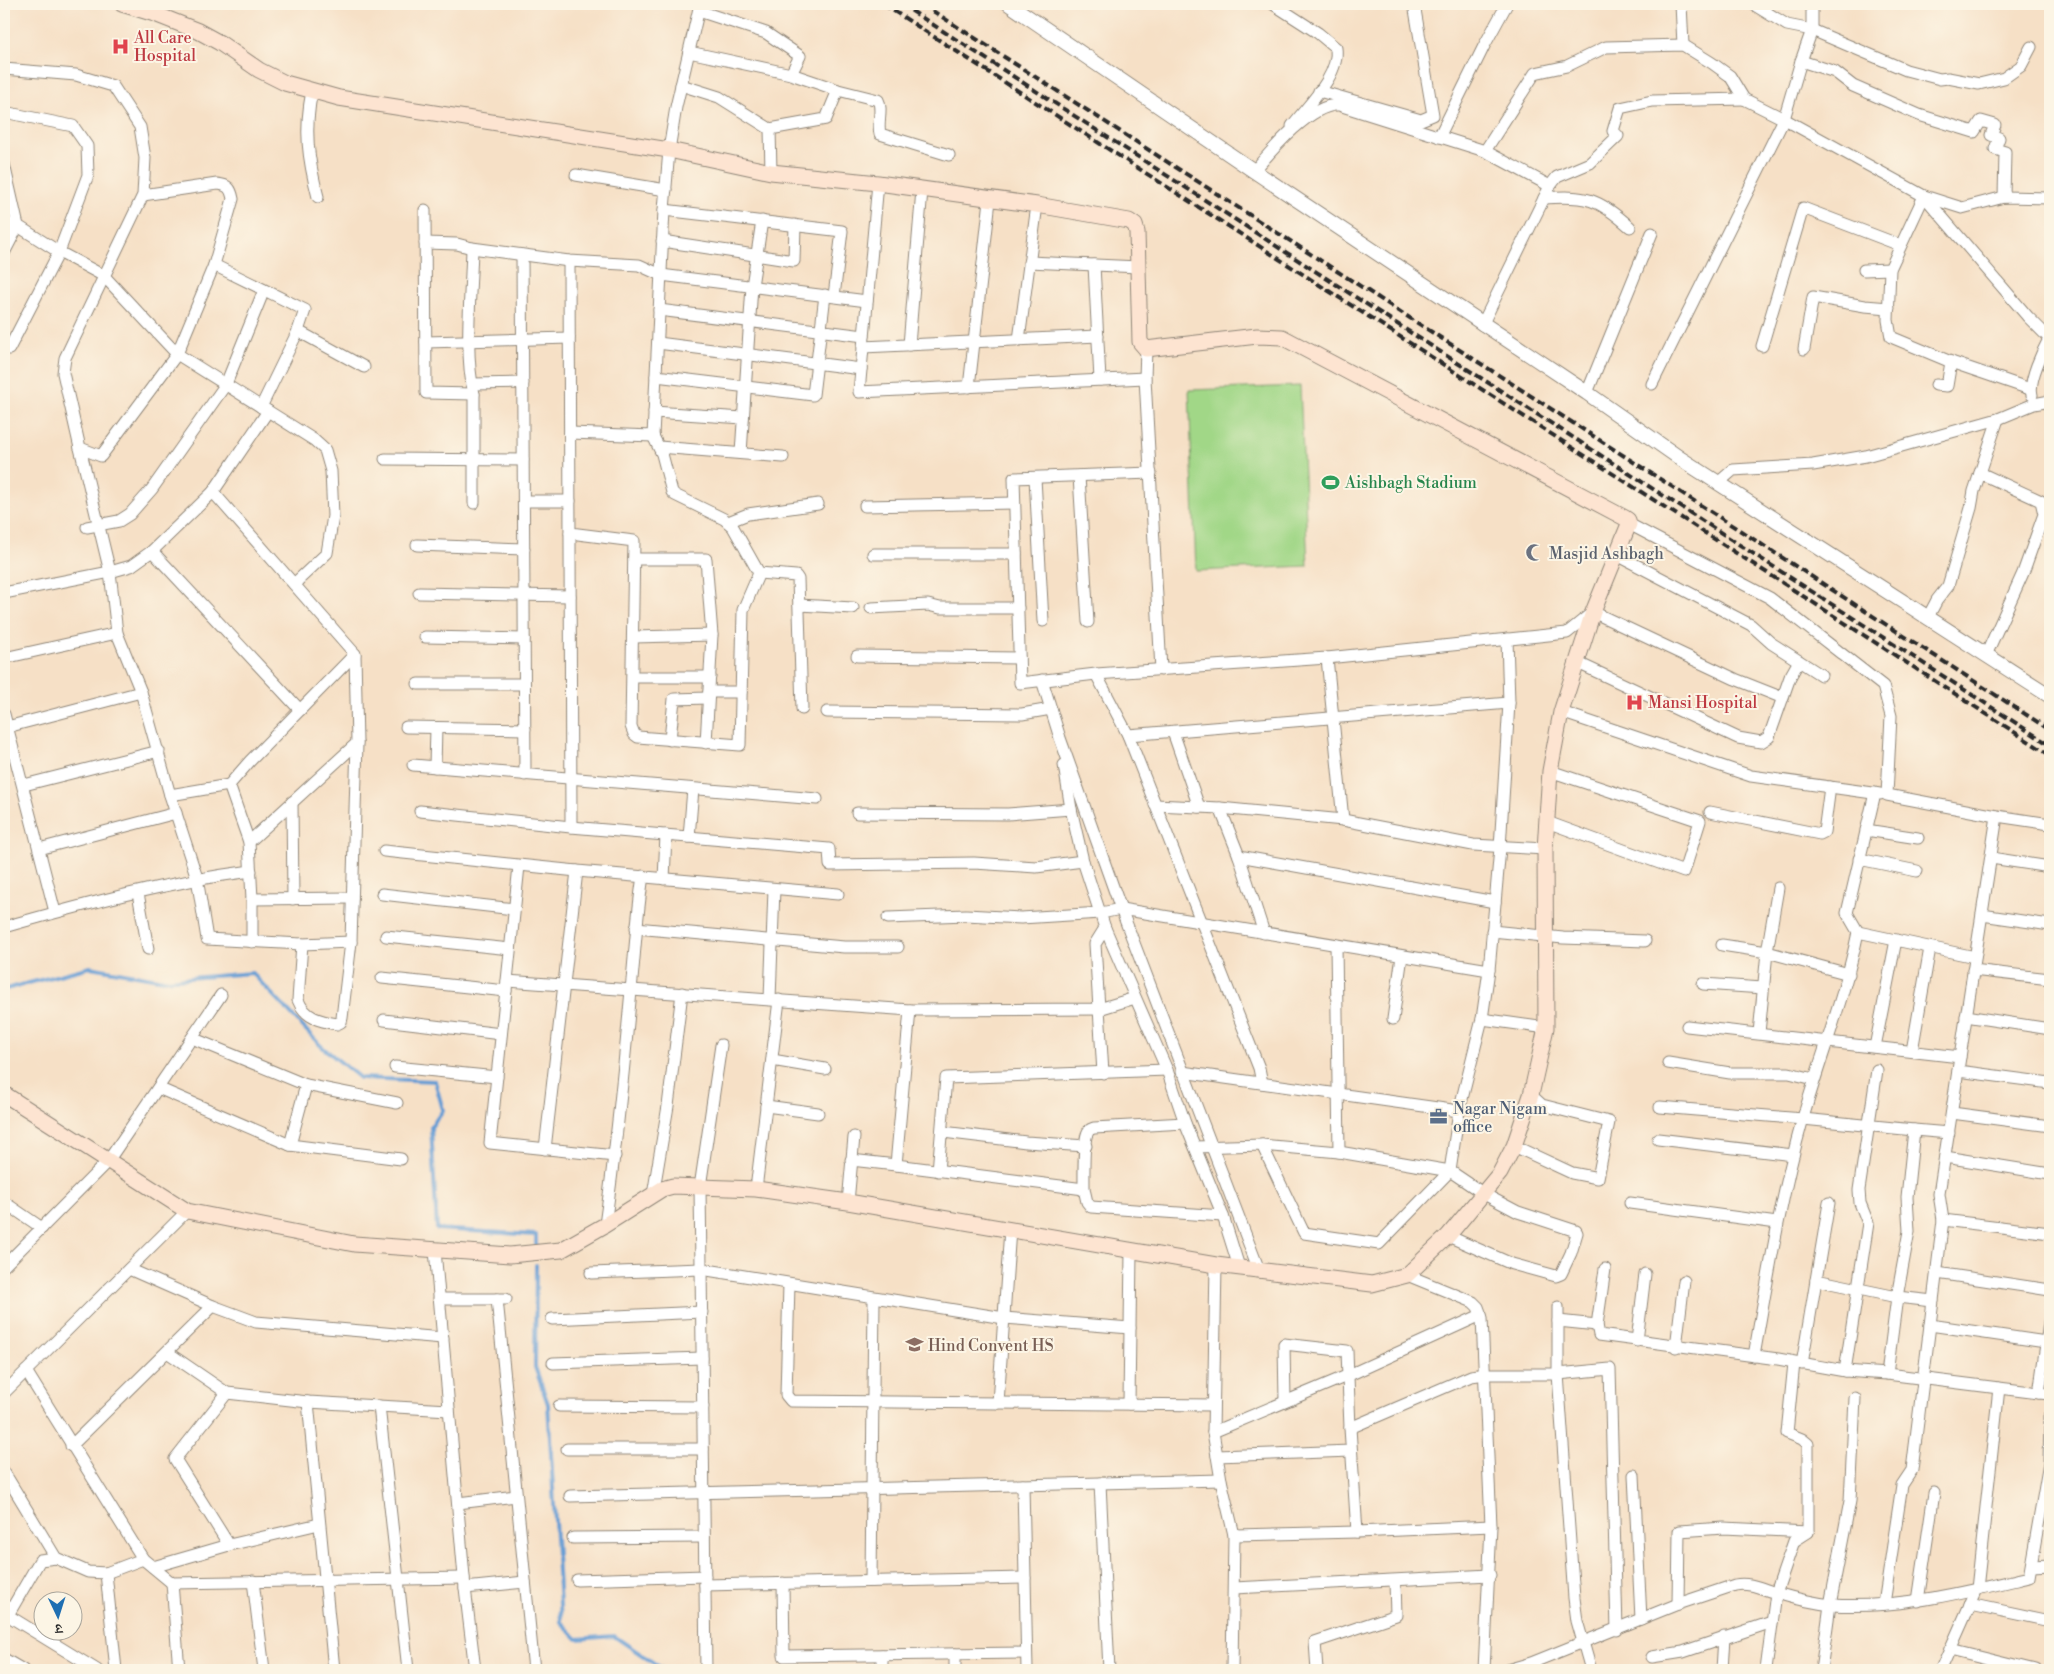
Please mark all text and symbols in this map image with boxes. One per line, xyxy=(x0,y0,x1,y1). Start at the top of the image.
place label: All Care Hospital xyxy=(133,28,196,66)
hospital icon: All Care Hospital xyxy=(110,36,130,56)
sports icon: Aishbagh Stadium xyxy=(1321,472,1341,492)
place label: Aishbagh Stadium xyxy=(1344,473,1477,493)
mosque icon: Masjid Ashbagh xyxy=(1525,543,1545,563)
place label: Masjid Ashbagh xyxy=(1549,544,1664,564)
hospital icon: Mansi Hospital xyxy=(1624,692,1644,712)
place label: Mansi Hospital xyxy=(1648,693,1758,713)
place label: Nagar Nigam office xyxy=(1453,1099,1547,1137)
office icon: Nagar Nigam office xyxy=(1429,1107,1449,1127)
school or university icon: Hind Convent HS xyxy=(904,1335,924,1355)
place label: Hind Convent HS xyxy=(928,1336,1054,1356)
north arrow xyxy=(32,1592,82,1642)
text: उ xyxy=(54,1619,64,1637)

